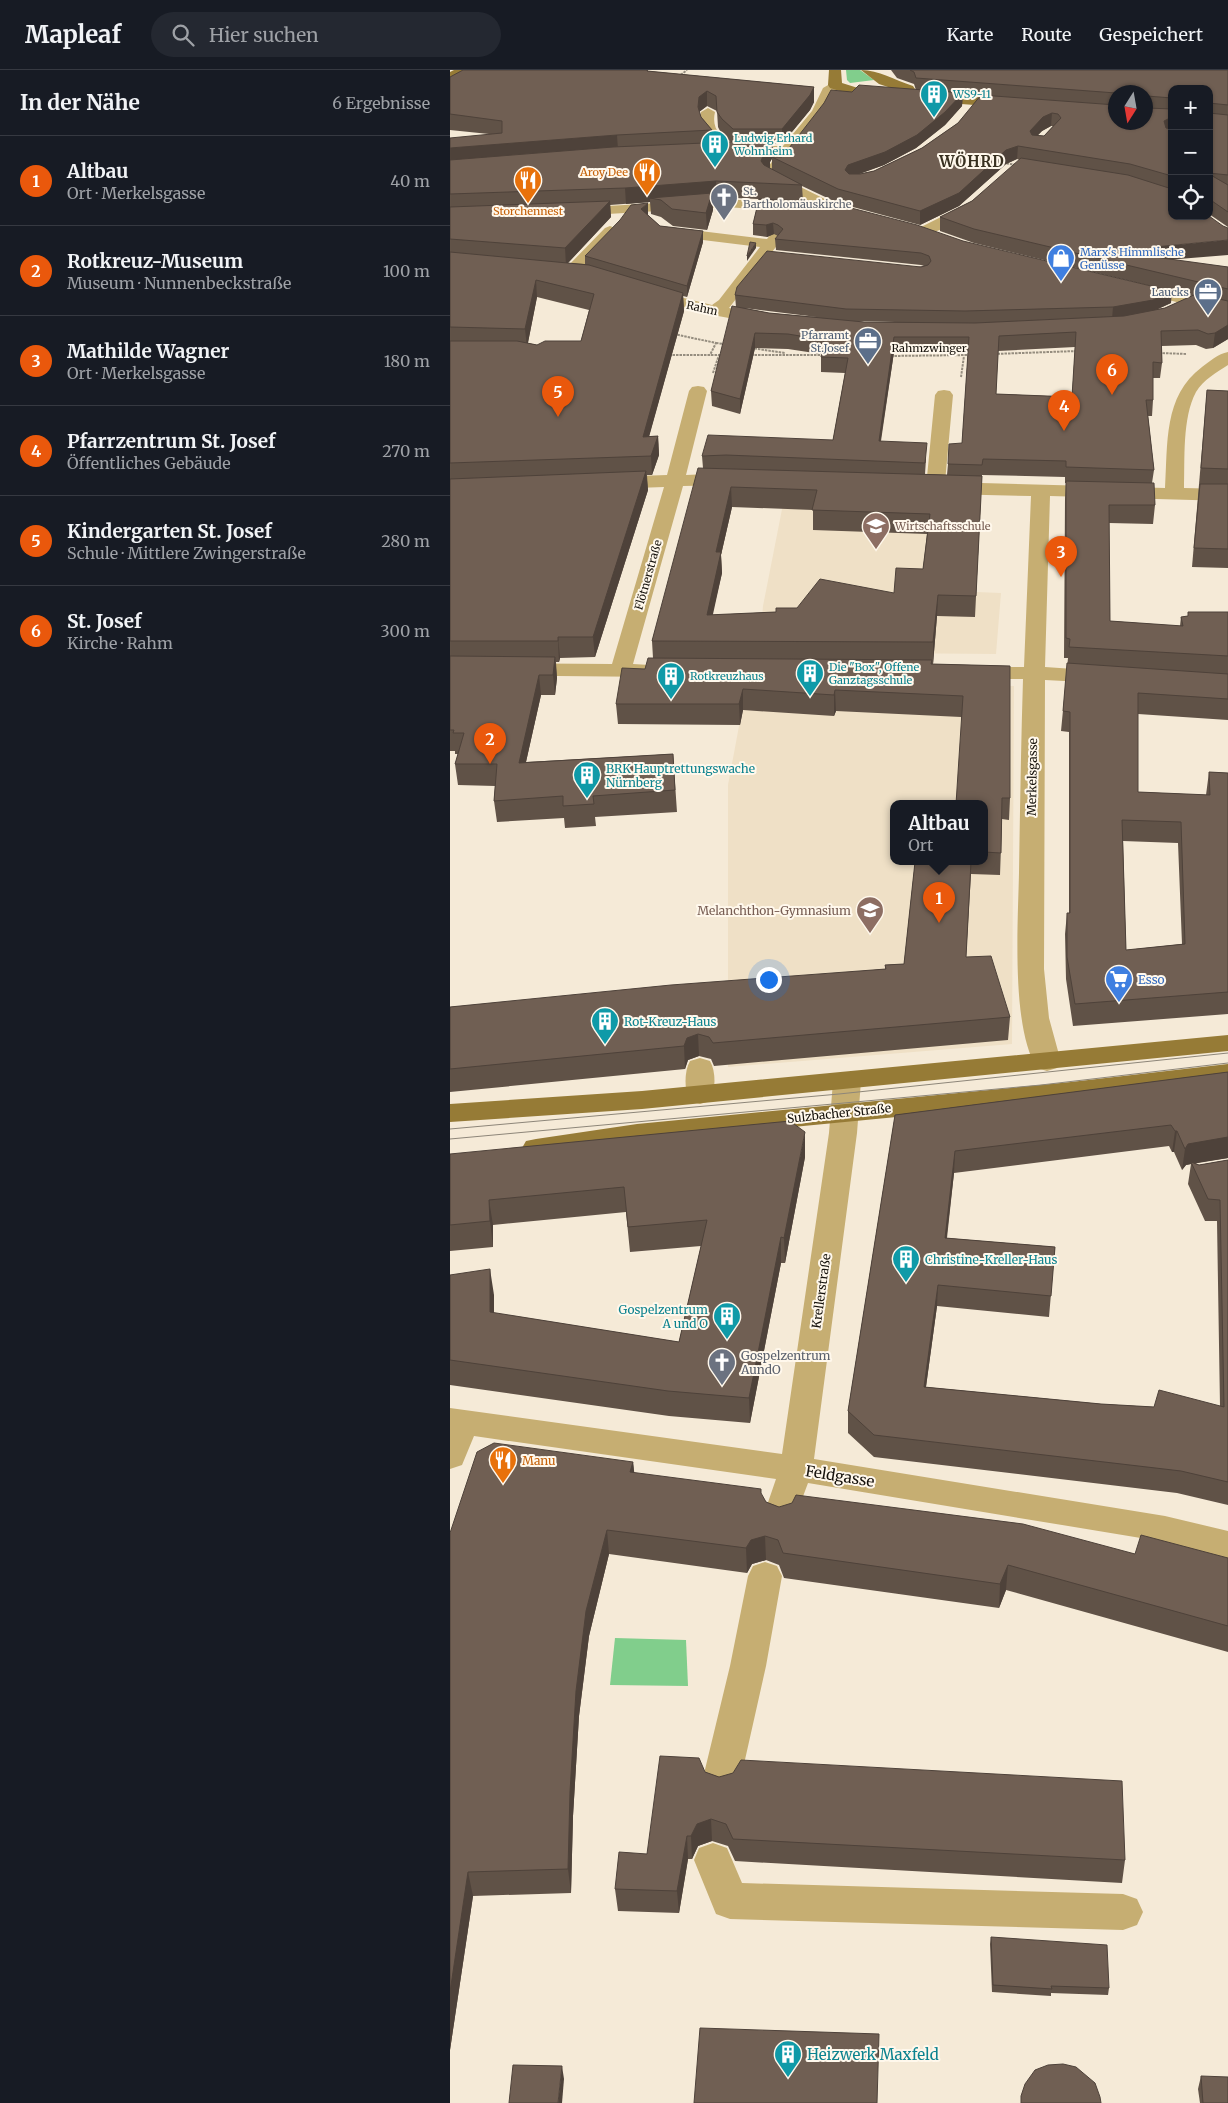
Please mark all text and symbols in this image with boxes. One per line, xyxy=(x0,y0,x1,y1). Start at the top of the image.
search box xyxy=(151,12,501,57)
text: Mapleaf xyxy=(25,19,121,50)
icon: search xyxy=(169,21,197,49)
text: Hier suchen xyxy=(209,23,319,47)
text: Karte xyxy=(947,23,993,46)
text: Route xyxy=(1021,23,1071,46)
text: Gespeichert xyxy=(1099,23,1203,46)
building icon: WS9-11 xyxy=(919,79,949,118)
north arrow xyxy=(1108,85,1153,130)
map controls xyxy=(1168,85,1213,220)
button: + xyxy=(1168,85,1213,130)
place label: WS9-11 xyxy=(952,87,991,101)
text: In der Nähe xyxy=(20,89,140,116)
text: 6 Ergebnisse xyxy=(332,93,430,113)
building icon: Ludwig Erhard Wohnheim xyxy=(700,129,730,168)
button: − xyxy=(1168,130,1213,175)
place label: Ludwig Erhard Wohnheim xyxy=(733,131,813,158)
district label: WÖHRD xyxy=(938,151,1005,171)
restaurant icon: Aroy Dee xyxy=(632,157,662,196)
text: Altbau xyxy=(67,159,128,183)
restaurant icon: Storchennest xyxy=(513,165,543,204)
place label: Aroy Dee xyxy=(579,165,628,179)
text: 1 xyxy=(32,171,40,191)
text: 40 m xyxy=(390,171,430,191)
button: locate xyxy=(1168,175,1213,220)
church icon: St. Bartholomäuskirche xyxy=(709,182,739,221)
text: Ort · Merkelsgasse xyxy=(67,183,205,203)
place label: St. Bartholomäuskirche xyxy=(743,184,852,211)
place label: Storchennest xyxy=(493,204,564,218)
shop icon: Marx's Himmlische Genüsse xyxy=(1046,243,1076,282)
place label: Marx's Himmlische Genüsse xyxy=(1080,245,1184,272)
text: Rotkreuz-Museum xyxy=(67,249,243,273)
text: 2 xyxy=(31,261,41,281)
text: 100 m xyxy=(383,261,430,281)
text: Museum · Nunnenbeckstraße xyxy=(67,273,291,293)
office icon: Laucks xyxy=(1193,277,1223,316)
place label: Laucks xyxy=(1151,285,1189,299)
street label: Rahm xyxy=(685,298,719,318)
office icon: Pfarramt St.Josef xyxy=(853,326,883,365)
place label: Pfarramt St.Josef xyxy=(801,328,850,355)
text: Mathilde Wagner xyxy=(67,339,229,363)
street label: Rahmzwinger xyxy=(891,341,967,355)
text: 3 xyxy=(31,351,41,371)
text: 180 m xyxy=(384,351,430,371)
pin: 6 xyxy=(1096,354,1128,395)
text: Ort · Merkelsgasse xyxy=(67,363,205,383)
pin: 5 xyxy=(542,376,574,417)
pin: 4 xyxy=(1048,390,1080,431)
text: Pfarrzentrum St. Josef xyxy=(67,429,276,453)
text: 4 xyxy=(31,441,41,461)
text: 270 m xyxy=(382,441,430,461)
text: Öffentliches Gebäude xyxy=(67,453,231,473)
school or university icon: Wirtschaftsschule xyxy=(861,511,891,550)
text: Kindergarten St. Josef xyxy=(67,519,272,543)
place label: Wirtschaftsschule xyxy=(894,519,991,533)
text: 5 xyxy=(31,531,41,551)
text: 280 m xyxy=(381,531,430,551)
pin: 3 xyxy=(1045,536,1077,577)
street label: Flötnerstraße xyxy=(631,538,665,612)
text: Schule · Mittlere Zwingerstraße xyxy=(67,543,306,563)
text: St. Josef xyxy=(67,609,142,633)
text: 6 xyxy=(31,621,41,641)
text: 300 m xyxy=(381,621,430,641)
text: Kirche · Rahm xyxy=(67,633,173,653)
building icon: Die "Box", Offene Ganztagsschule xyxy=(795,658,825,697)
place label: Die "Box", Offene Ganztagsschule xyxy=(829,660,920,687)
building icon: Rotkreuzhaus xyxy=(656,661,686,700)
place label: Rotkreuzhaus xyxy=(690,669,764,683)
pin: 2 xyxy=(474,723,506,764)
street label: Merkelsgasse xyxy=(1024,738,1040,816)
building icon: BRK Hauptrettungswache Nürnberg xyxy=(572,760,602,799)
place label: BRK Hauptrettungswache Nürnberg xyxy=(606,761,755,790)
popup xyxy=(890,800,988,865)
text: Altbau xyxy=(908,811,970,835)
text: Ort xyxy=(908,835,933,855)
pin: 1 xyxy=(923,882,955,923)
school or university icon: Melanchthon-Gymnasium xyxy=(855,895,885,934)
place label: Melanchthon-Gymnasium xyxy=(697,903,851,918)
supermarket icon: Esso xyxy=(1104,964,1134,1003)
your location xyxy=(756,967,782,993)
place label: Esso xyxy=(1138,972,1165,987)
building icon: Rot-Kreuz-Haus xyxy=(590,1006,620,1045)
place label: Rot-Kreuz-Haus xyxy=(624,1014,716,1029)
street label: Sulzbacher Straße xyxy=(786,1100,892,1126)
building icon: Christine-Kreller-Haus xyxy=(891,1244,921,1283)
place label: Christine-Kreller-Haus xyxy=(925,1252,1058,1267)
street label: Krellerstraße xyxy=(808,1253,834,1329)
building icon: Gospelzentrum A und O xyxy=(712,1301,742,1340)
place label: Gospelzentrum A und O xyxy=(618,1302,708,1331)
church icon: Gospelzentrum AundO xyxy=(707,1347,737,1386)
place label: Gospelzentrum AundO xyxy=(740,1348,831,1377)
restaurant icon: Manu xyxy=(488,1445,518,1484)
place label: Manu xyxy=(522,1453,556,1468)
street label: Feldgasse xyxy=(804,1461,876,1491)
building icon: Heizwerk Maxfeld xyxy=(773,2039,803,2078)
place label: Heizwerk Maxfeld xyxy=(807,2045,939,2064)

